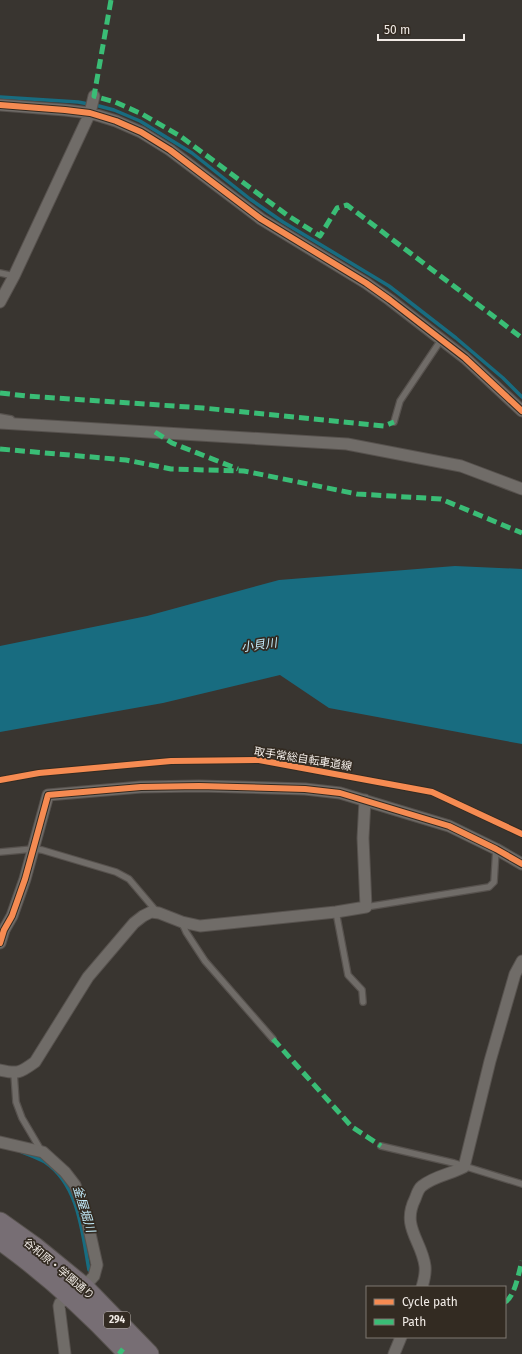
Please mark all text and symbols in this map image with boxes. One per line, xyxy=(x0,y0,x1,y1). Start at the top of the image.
scale bar xyxy=(378,16,464,42)
text: 50 m xyxy=(384,23,410,37)
water label: 小貝川 xyxy=(240,635,280,654)
street label: 取手常総自転車道線 xyxy=(253,745,353,773)
water label: 釜屋堀川 xyxy=(70,1184,98,1236)
street label: 谷和原・学園通り xyxy=(21,1236,97,1302)
legend xyxy=(366,1286,506,1338)
text: Cycle path xyxy=(402,1295,458,1309)
road number: 294 xyxy=(104,1312,130,1328)
text: Path xyxy=(402,1315,426,1329)

